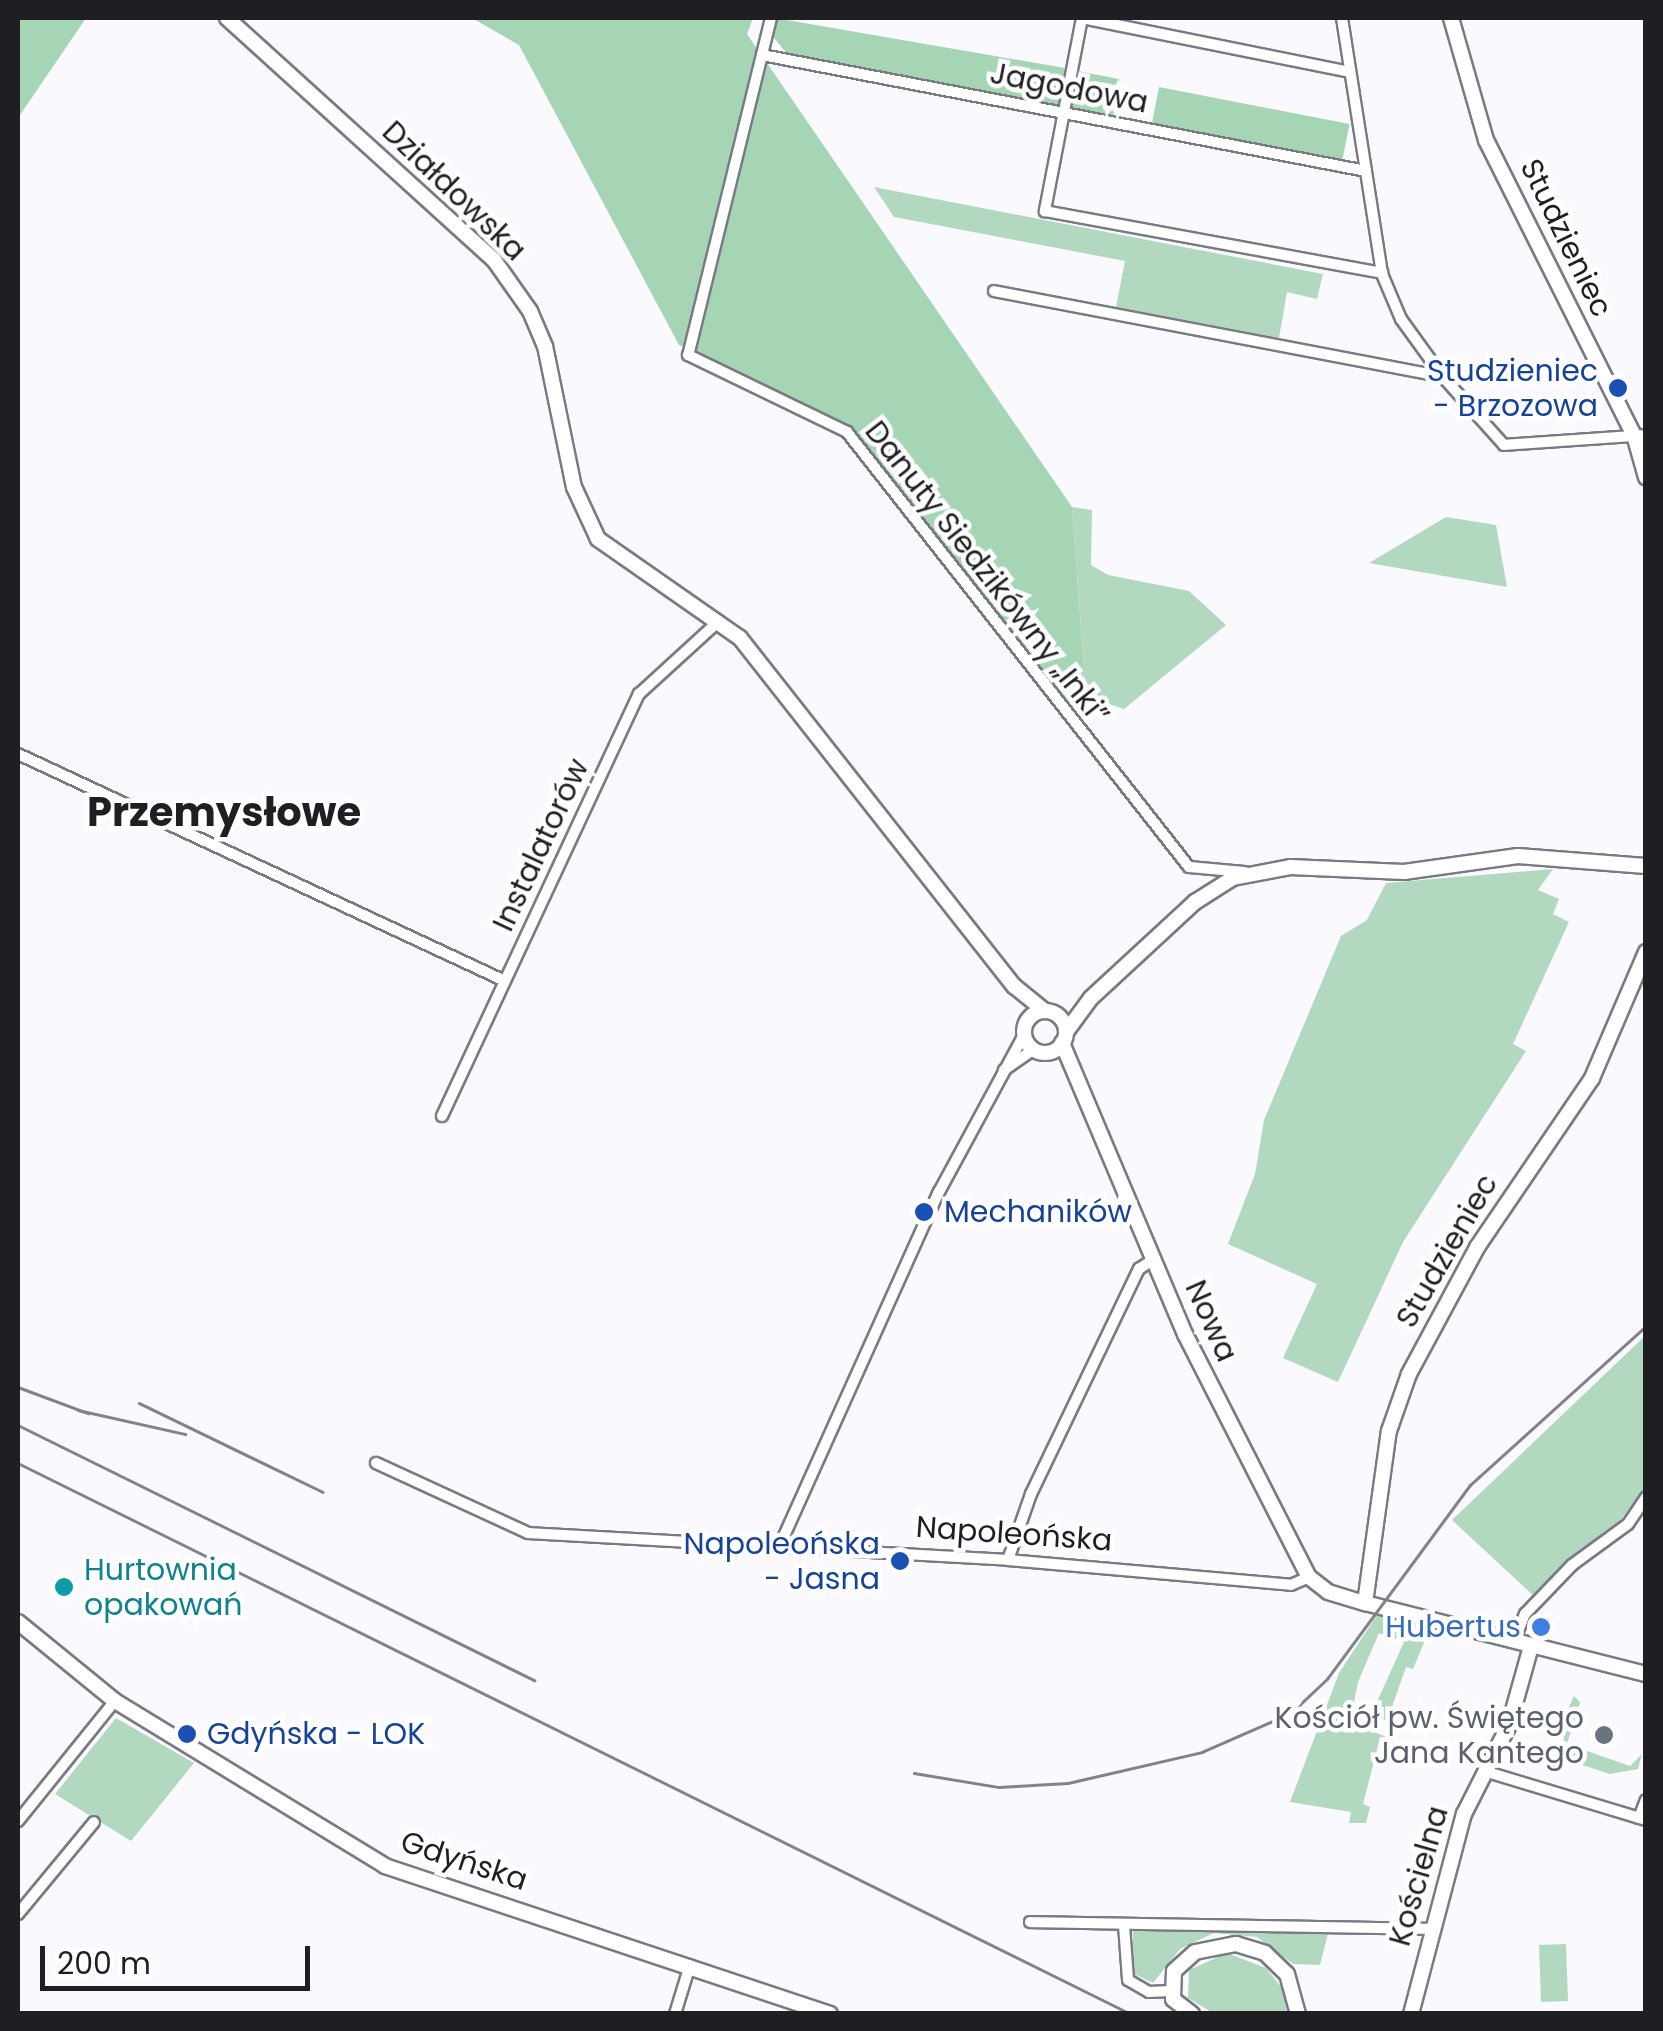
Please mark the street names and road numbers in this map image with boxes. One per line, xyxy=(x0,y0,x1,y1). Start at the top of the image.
street label: Jagodowa xyxy=(987,55,1151,121)
street label: Działdowska xyxy=(375,114,533,268)
street label: Studzieniec xyxy=(1512,153,1620,323)
street label: Danuty Siedzikówny „Inki” xyxy=(857,414,1117,732)
street label: Instalatorów xyxy=(485,753,597,937)
street label: Studzieniec xyxy=(1389,1168,1505,1334)
street label: Nowa xyxy=(1177,1275,1245,1367)
street label: Napoleońska xyxy=(915,1509,1113,1559)
street label: Kościelna xyxy=(1382,1802,1456,1950)
street label: Gdyńska xyxy=(396,1824,532,1898)

